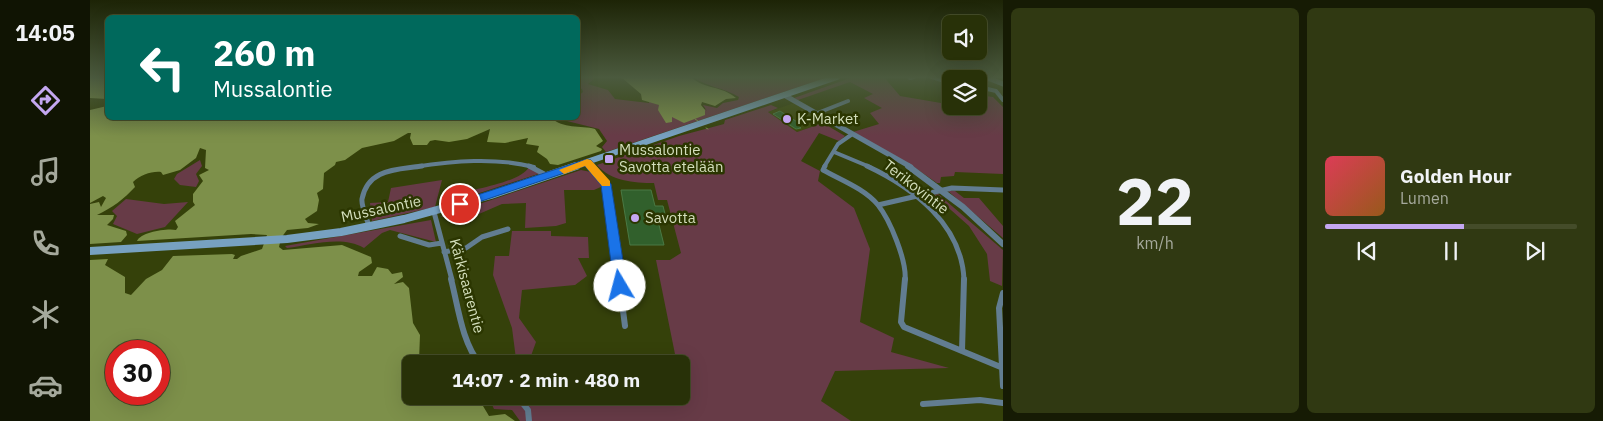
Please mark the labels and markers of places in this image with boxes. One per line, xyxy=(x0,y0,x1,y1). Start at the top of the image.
place label: K-Market xyxy=(797,109,859,128)
marker: K-Market xyxy=(781,113,793,125)
place label: Mussalontie Savotta etelään xyxy=(619,140,724,176)
marker: Mussalontie Savotta etelään xyxy=(603,153,615,165)
pin xyxy=(439,183,481,225)
place label: Savotta xyxy=(645,208,696,227)
marker: Savotta xyxy=(629,212,641,224)

